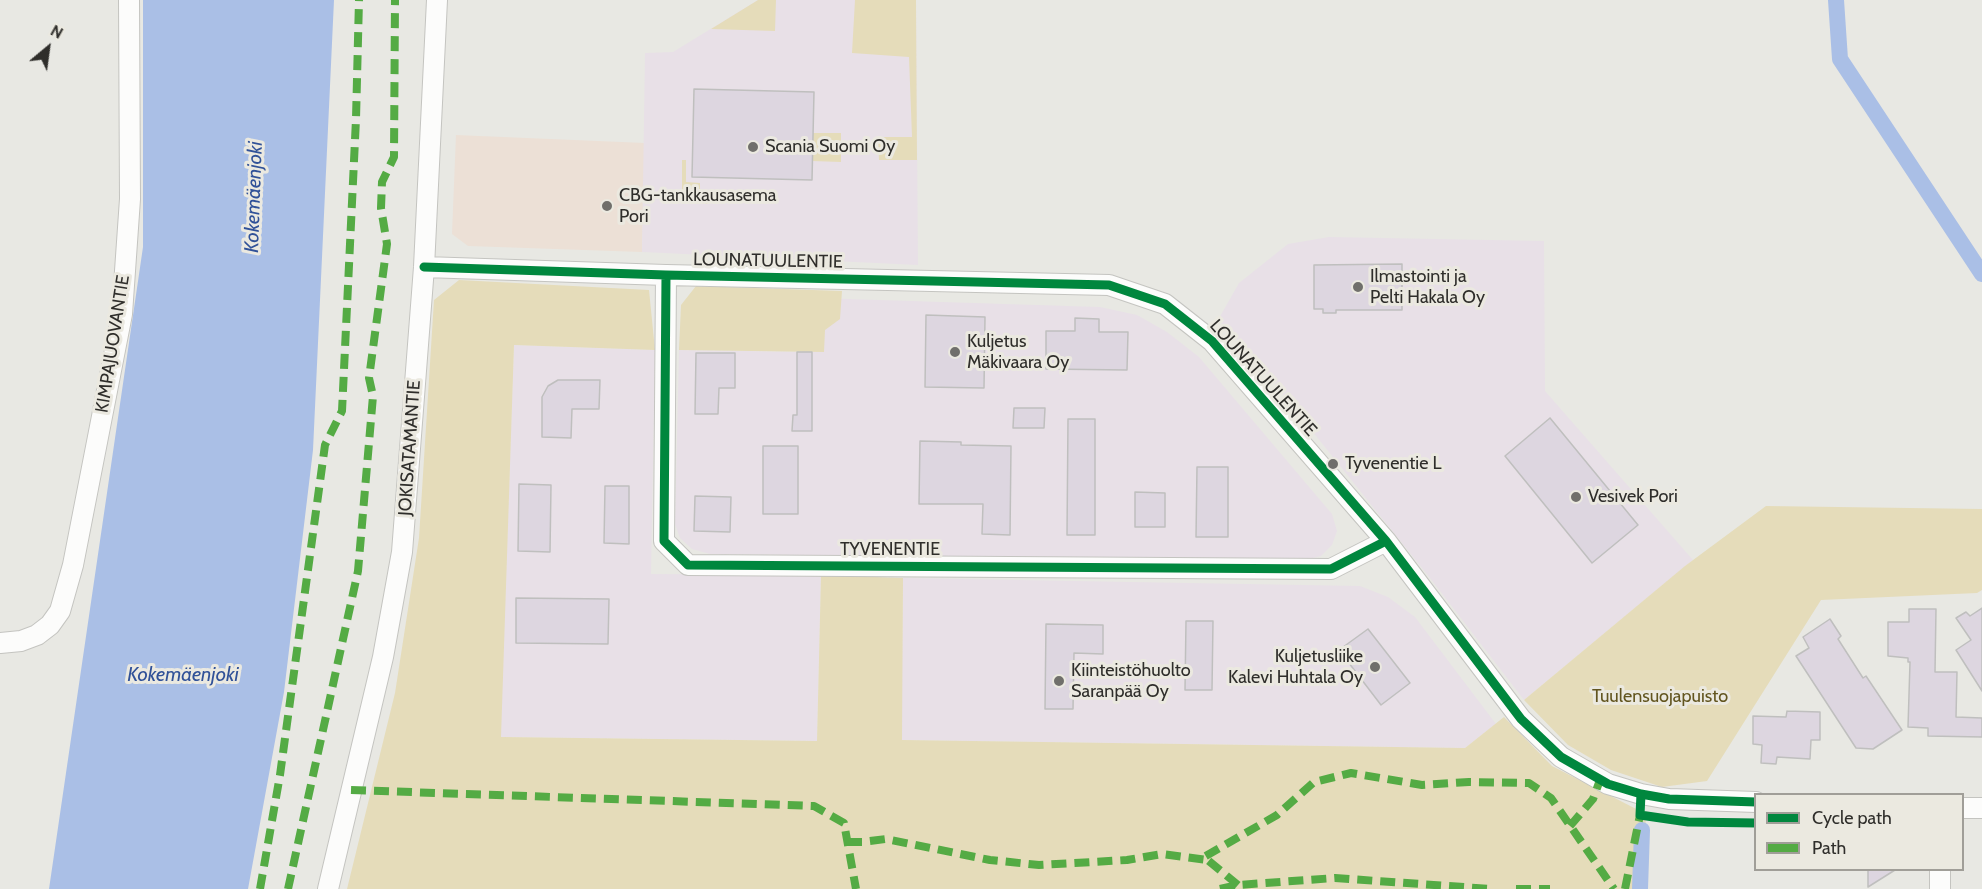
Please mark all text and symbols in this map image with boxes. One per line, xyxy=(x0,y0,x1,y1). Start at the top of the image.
north arrow xyxy=(18,18,78,78)
text: N xyxy=(47,21,67,43)
place label: Scania Suomi Oy xyxy=(765,136,895,158)
marker: Scania Suomi Oy xyxy=(746,140,760,154)
water label: Kokemäenjoki xyxy=(240,141,268,253)
place label: CBG-tankkausasema Pori xyxy=(619,185,776,228)
marker: CBG-tankkausasema Pori xyxy=(600,199,614,213)
street label: LOUNATUULENTIE xyxy=(693,249,843,273)
place label: Ilmastointi ja Pelti Hakala Oy xyxy=(1370,266,1485,308)
street label: KIMPAJUOVANTIE xyxy=(91,274,135,414)
marker: Ilmastointi ja Pelti Hakala Oy xyxy=(1351,280,1365,294)
street label: LOUNATUULENTIE xyxy=(1205,315,1321,441)
place label: Kuljetus Mäkivaara Oy xyxy=(967,331,1069,374)
marker: Kuljetus Mäkivaara Oy xyxy=(948,345,962,359)
street label: JOKISATAMANTIE xyxy=(394,379,426,517)
place label: Tyvenentie L xyxy=(1345,453,1441,475)
marker: Tyvenentie L xyxy=(1326,457,1340,471)
place label: Vesivek Pori xyxy=(1588,486,1678,508)
marker: Vesivek Pori xyxy=(1569,490,1583,504)
street label: TYVENENTIE xyxy=(840,539,940,561)
place label: Kuljetusliike Kalevi Huhtala Oy xyxy=(1228,646,1363,688)
place label: Kiinteistöhuolto Saranpää Oy xyxy=(1071,660,1191,702)
marker: Kuljetusliike Kalevi Huhtala Oy xyxy=(1368,660,1382,674)
water label: Kokemäenjoki xyxy=(127,663,239,687)
marker: Kiinteistöhuolto Saranpää Oy xyxy=(1052,674,1066,688)
park label: Tuulensuojapuisto xyxy=(1592,686,1728,708)
legend xyxy=(1754,793,1964,871)
text: Cycle path xyxy=(1812,807,1892,829)
text: Path xyxy=(1812,837,1846,859)

